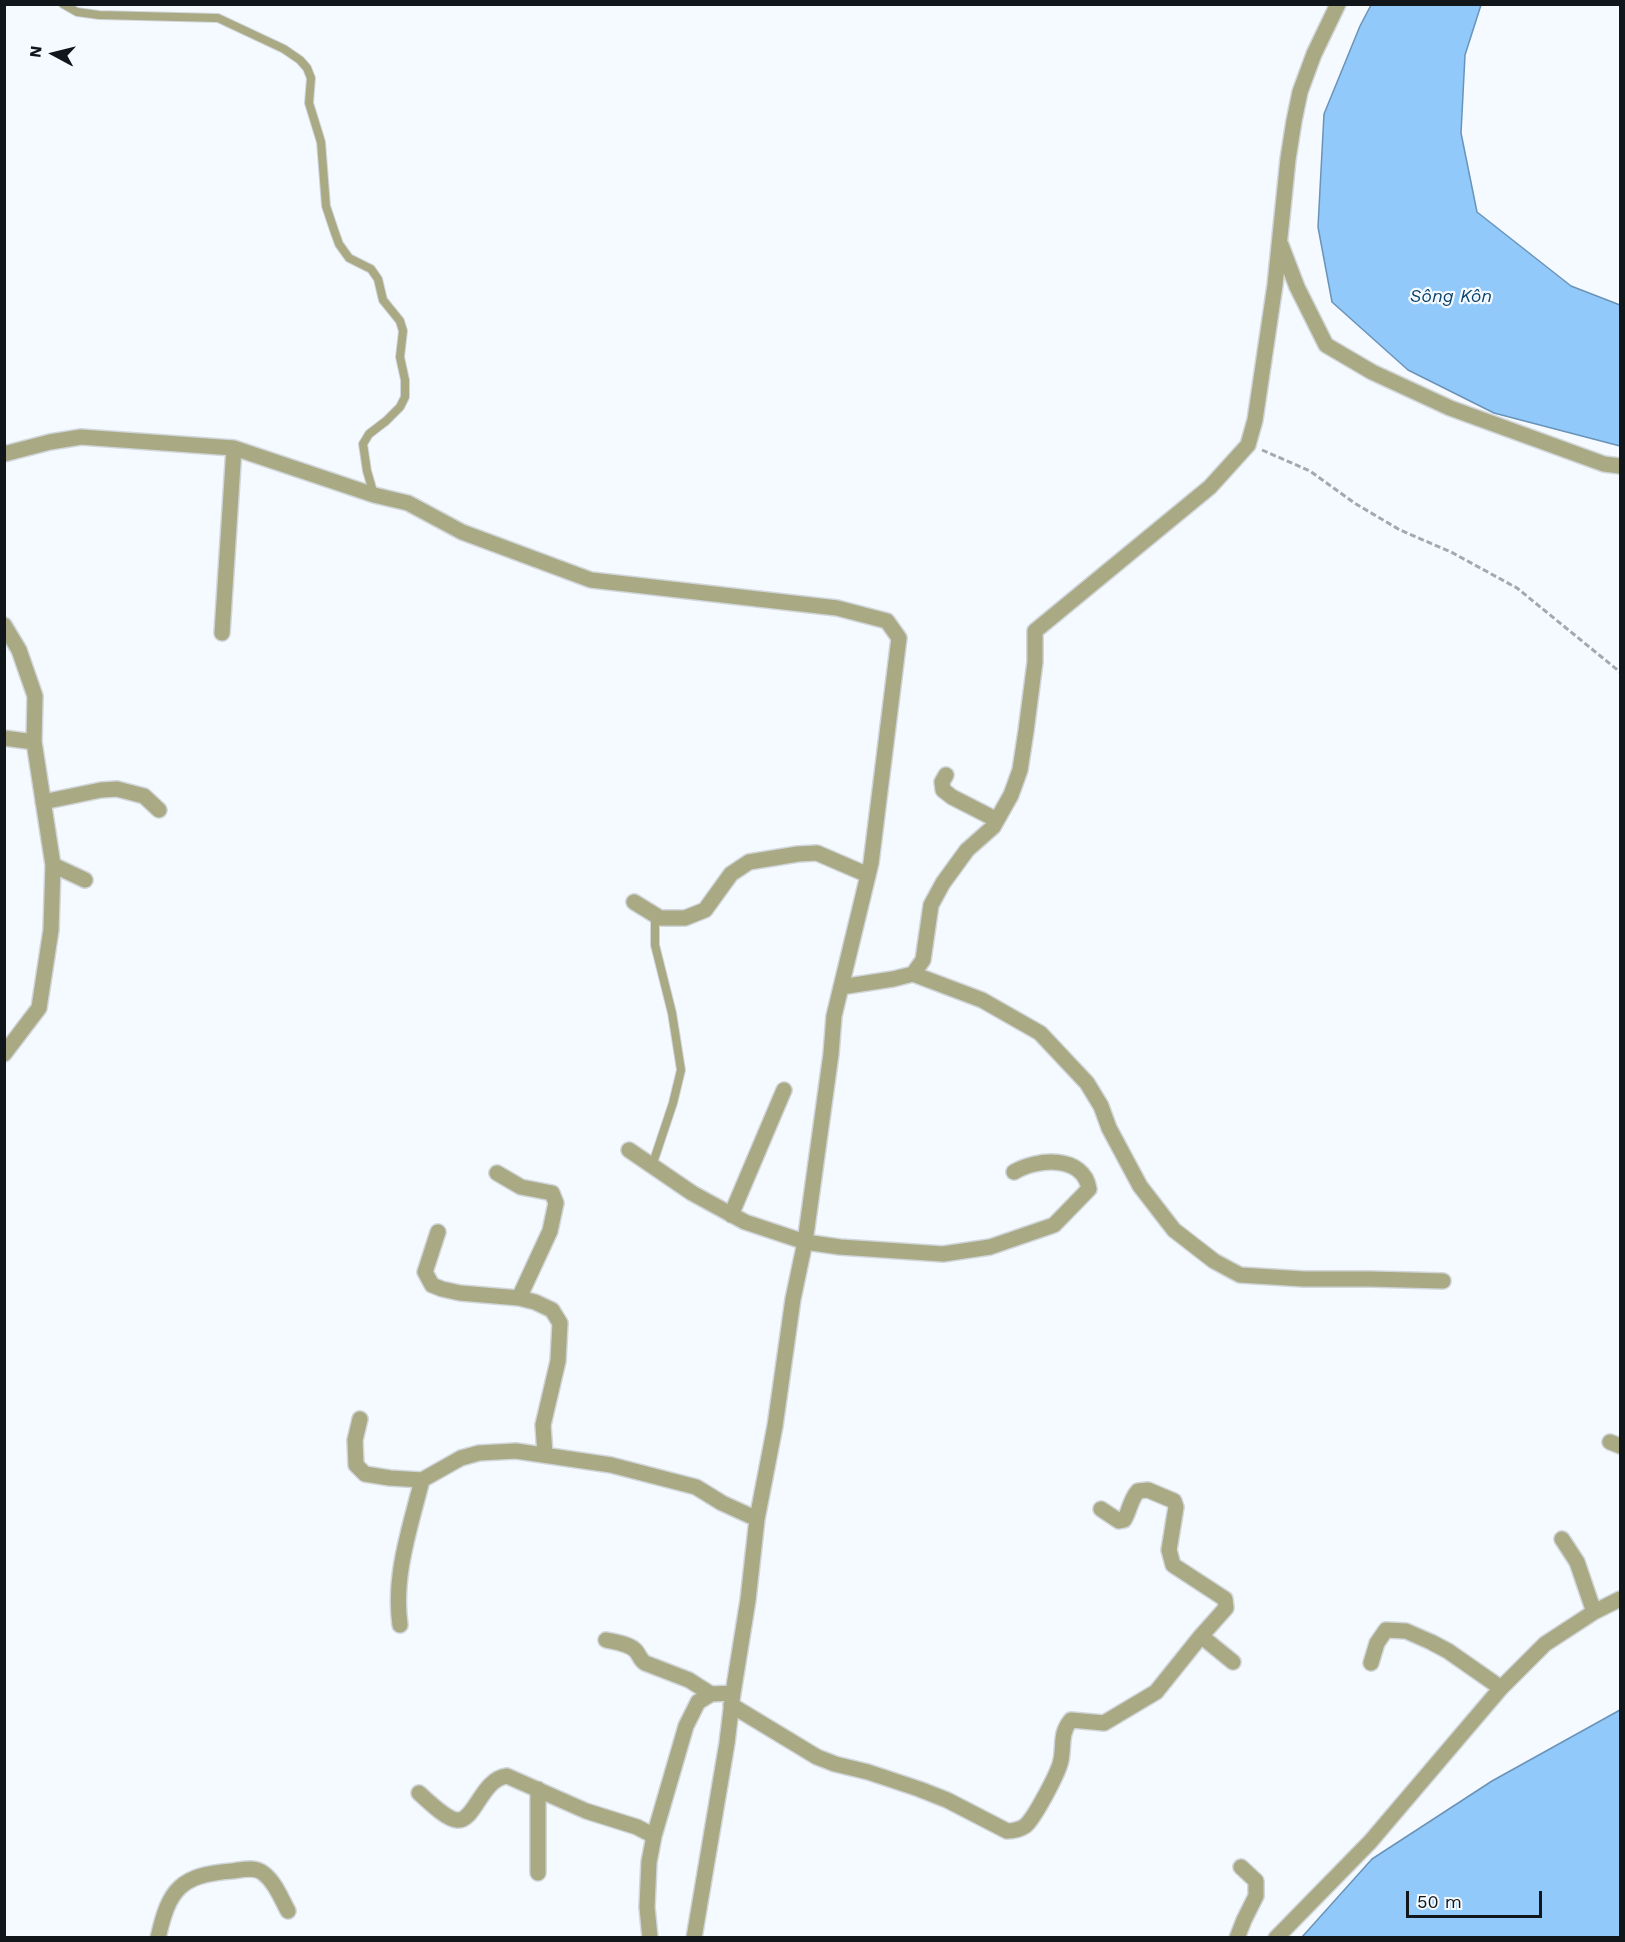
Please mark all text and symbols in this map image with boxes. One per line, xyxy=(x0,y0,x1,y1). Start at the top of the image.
north arrow xyxy=(24,24,84,84)
text: N xyxy=(25,45,46,59)
water label: Sông Kôn xyxy=(1410,286,1492,308)
scale bar xyxy=(1409,1879,1546,1917)
text: 50 m xyxy=(1417,1891,1462,1912)

